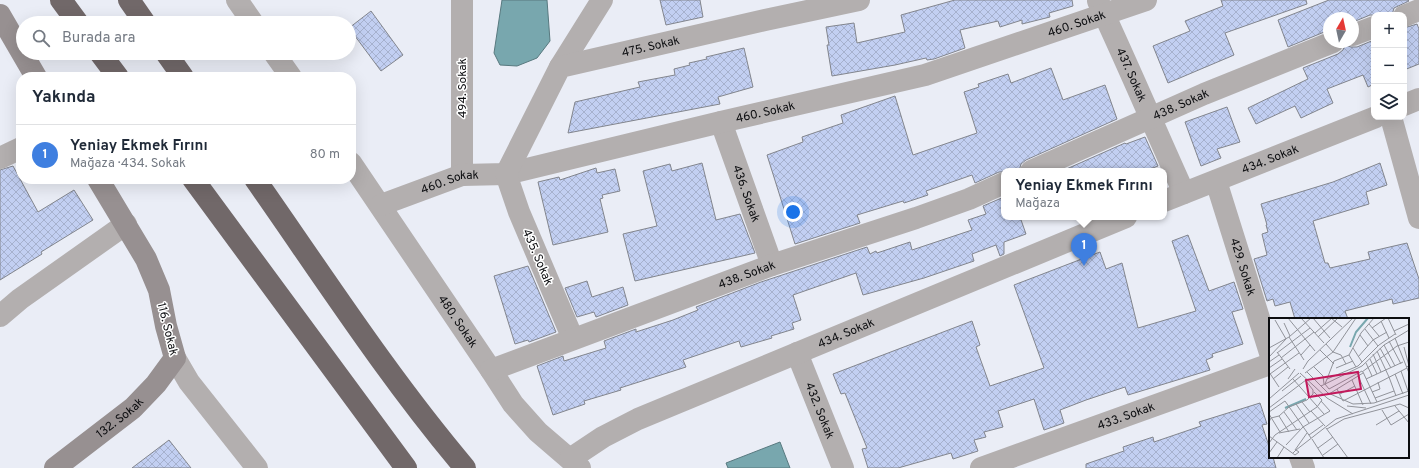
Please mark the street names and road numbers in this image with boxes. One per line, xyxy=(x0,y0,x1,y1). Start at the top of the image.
street label: 460. Sokak xyxy=(1046,7,1108,42)
street label: 475. Sokak xyxy=(620,33,681,62)
street label: 437. Sokak xyxy=(1112,46,1150,105)
street label: 494. Sokak xyxy=(455,58,471,118)
street label: 438. Sokak xyxy=(1151,86,1212,125)
street label: 460. Sokak xyxy=(734,98,797,127)
street label: 434. Sokak xyxy=(1239,141,1301,178)
street label: 436. Sokak xyxy=(728,163,763,225)
street label: 460. Sokak xyxy=(419,168,479,199)
street label: 435. Sokak xyxy=(518,227,556,288)
street label: 429. Sokak xyxy=(1225,236,1259,298)
street label: 438. Sokak xyxy=(716,257,778,293)
street label: 480. Sokak xyxy=(434,292,481,351)
street label: 116. Sokak xyxy=(153,301,181,357)
street label: 434. Sokak xyxy=(815,315,877,353)
street label: 432. Sokak xyxy=(801,380,838,442)
street label: 132. Sokak xyxy=(93,394,148,442)
street label: 433. Sokak xyxy=(1095,399,1157,434)

